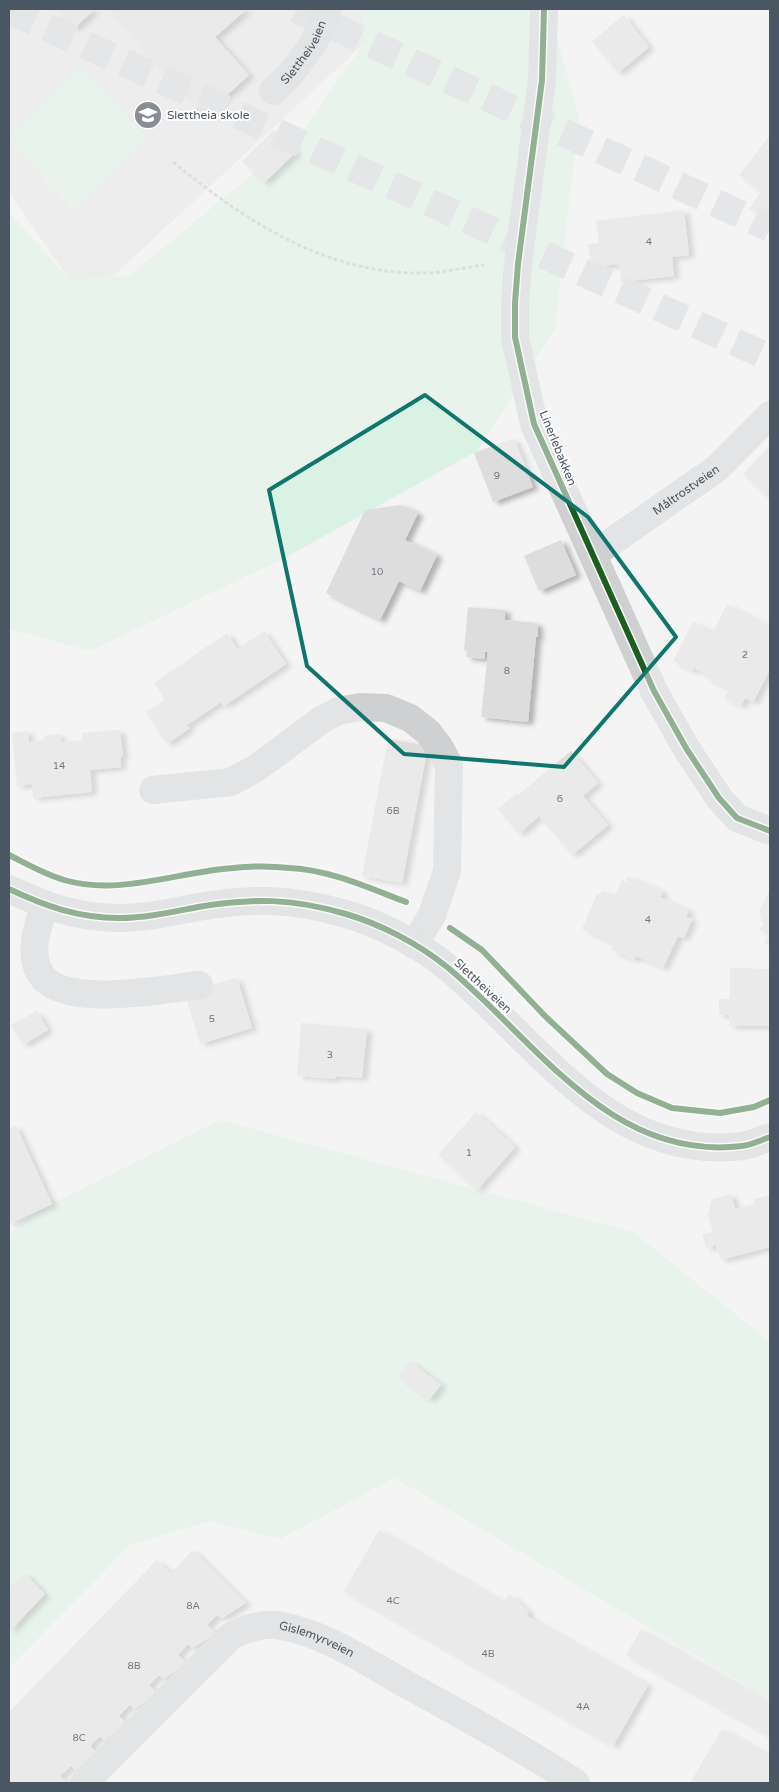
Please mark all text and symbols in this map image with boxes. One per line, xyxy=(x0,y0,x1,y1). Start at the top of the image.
street label: Slettheiveien xyxy=(278,19,329,87)
school or university icon: Slettheia skole xyxy=(133,100,163,130)
place label: Slettheia skole xyxy=(167,108,250,122)
house number: 4 xyxy=(646,236,652,248)
street label: Linerlebakken xyxy=(537,408,579,488)
street label: Måltrostveien xyxy=(650,462,722,518)
house number: 9 xyxy=(494,470,500,482)
house number: 10 xyxy=(371,566,383,578)
house number: 2 xyxy=(742,649,748,661)
house number: 8 xyxy=(504,665,510,677)
house number: 14 xyxy=(53,760,65,772)
house number: 6 xyxy=(557,793,563,805)
house number: 6B xyxy=(386,805,400,817)
house number: 4 xyxy=(645,914,651,926)
street label: Slettheiveien xyxy=(451,956,515,1016)
house number: 5 xyxy=(209,1013,215,1025)
house number: 3 xyxy=(327,1049,333,1061)
house number: 1 xyxy=(466,1147,472,1159)
house number: 4C xyxy=(386,1595,400,1607)
house number: 8A xyxy=(186,1600,200,1612)
street label: Gislemyrveien xyxy=(278,1619,357,1660)
house number: 4B xyxy=(481,1648,495,1660)
house number: 8B xyxy=(127,1660,141,1672)
house number: 4A xyxy=(576,1701,590,1713)
house number: 8C xyxy=(72,1732,86,1744)

